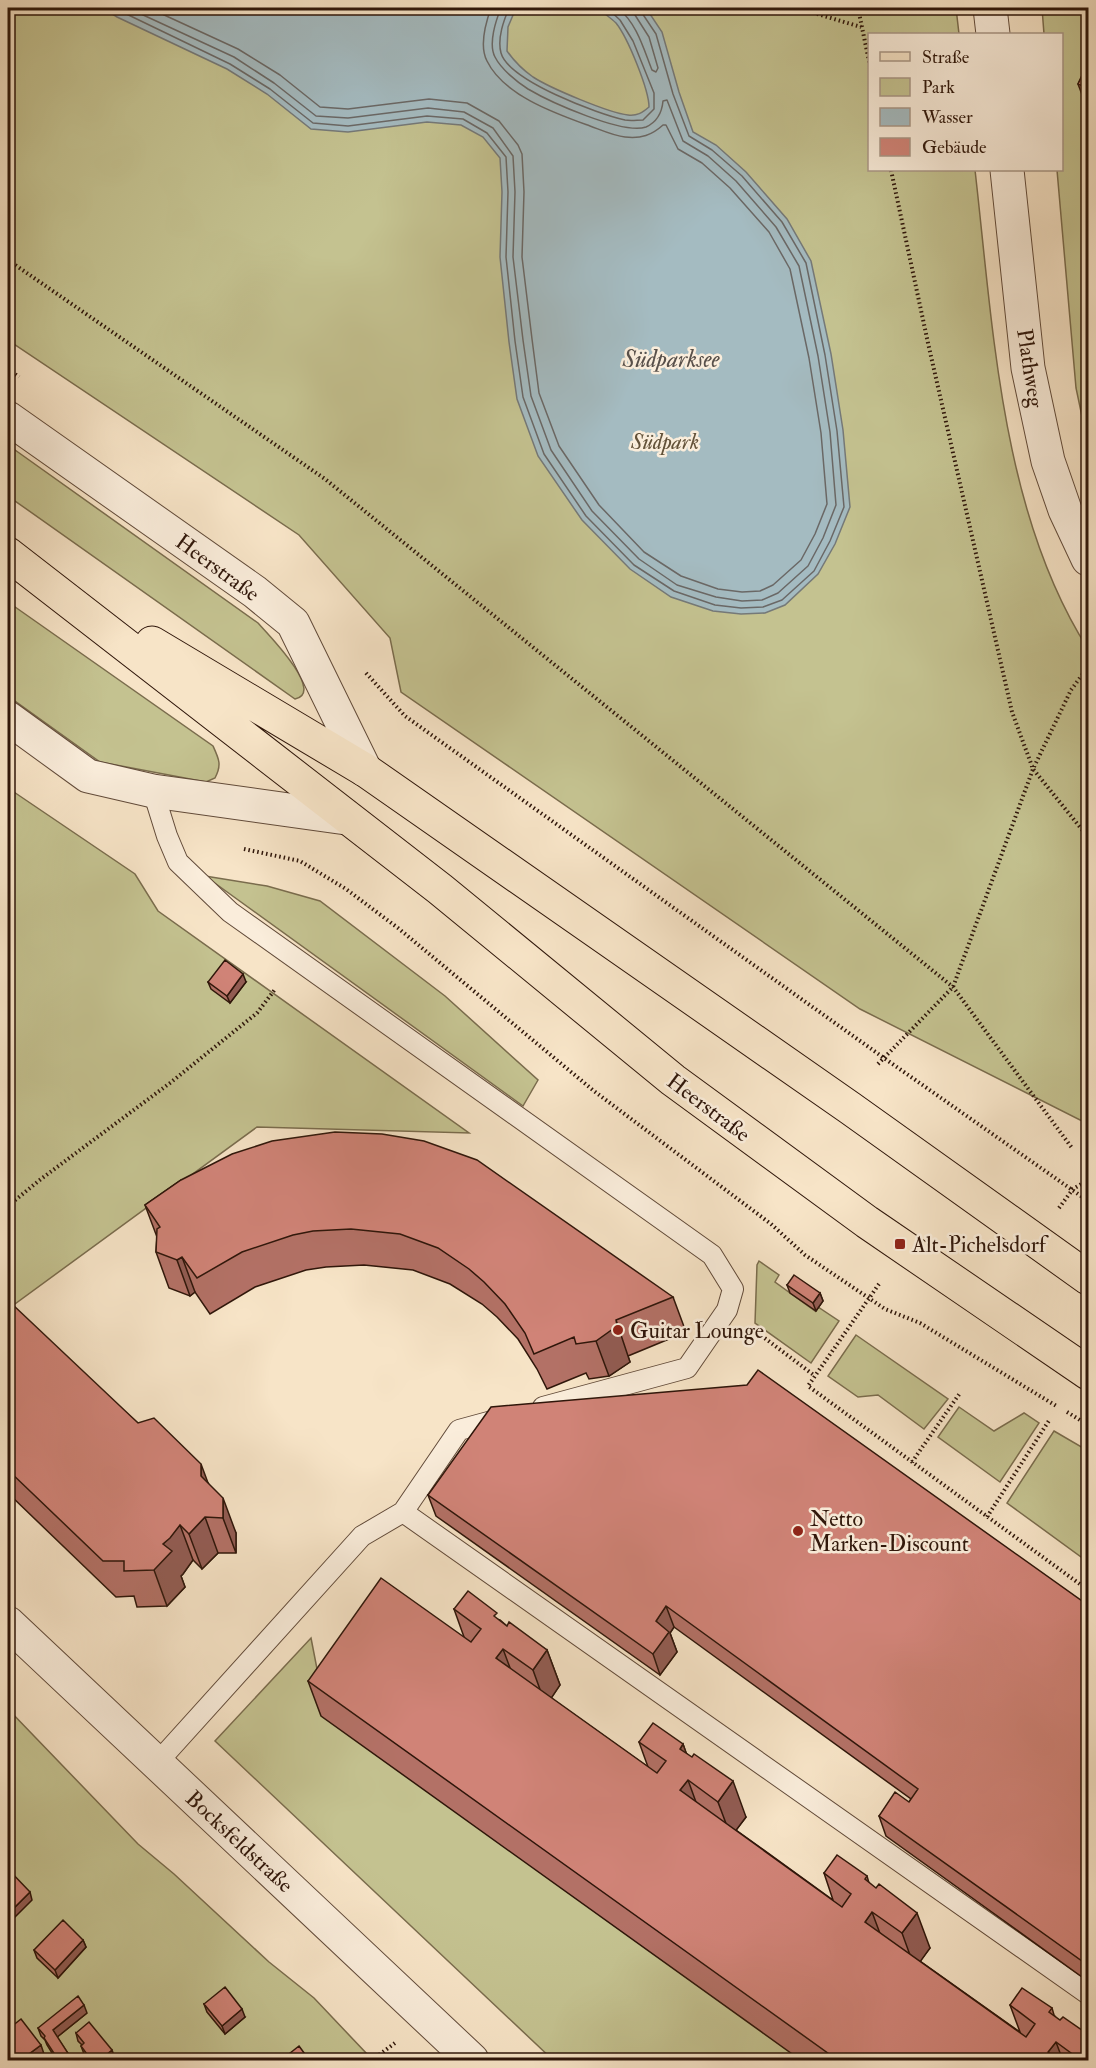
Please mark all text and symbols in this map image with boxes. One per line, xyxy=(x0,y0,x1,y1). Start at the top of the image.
legend xyxy=(868,33,1063,171)
text: Straße xyxy=(922,46,970,69)
text: Park xyxy=(922,76,955,99)
text: Wasser xyxy=(921,106,973,129)
text: Gebäude xyxy=(922,136,987,159)
street label: Plathweg xyxy=(1010,327,1050,411)
water label: Südparksee xyxy=(622,344,720,375)
park label: Südpark xyxy=(630,428,699,456)
street label: Heerstraße xyxy=(170,528,265,608)
street label: Heerstraße xyxy=(661,1067,756,1148)
place label: Alt-Pichelsdorf xyxy=(911,1231,1049,1259)
marker: Alt-Pichelsdorf xyxy=(893,1237,907,1251)
place label: Guitar Lounge xyxy=(630,1317,764,1345)
marker: Guitar Lounge xyxy=(611,1323,625,1337)
place label: Netto Marken-Discount xyxy=(810,1505,969,1558)
marker: Netto Marken-Discount xyxy=(791,1524,805,1538)
street label: Bocksfeldstraße xyxy=(180,1785,299,1899)

